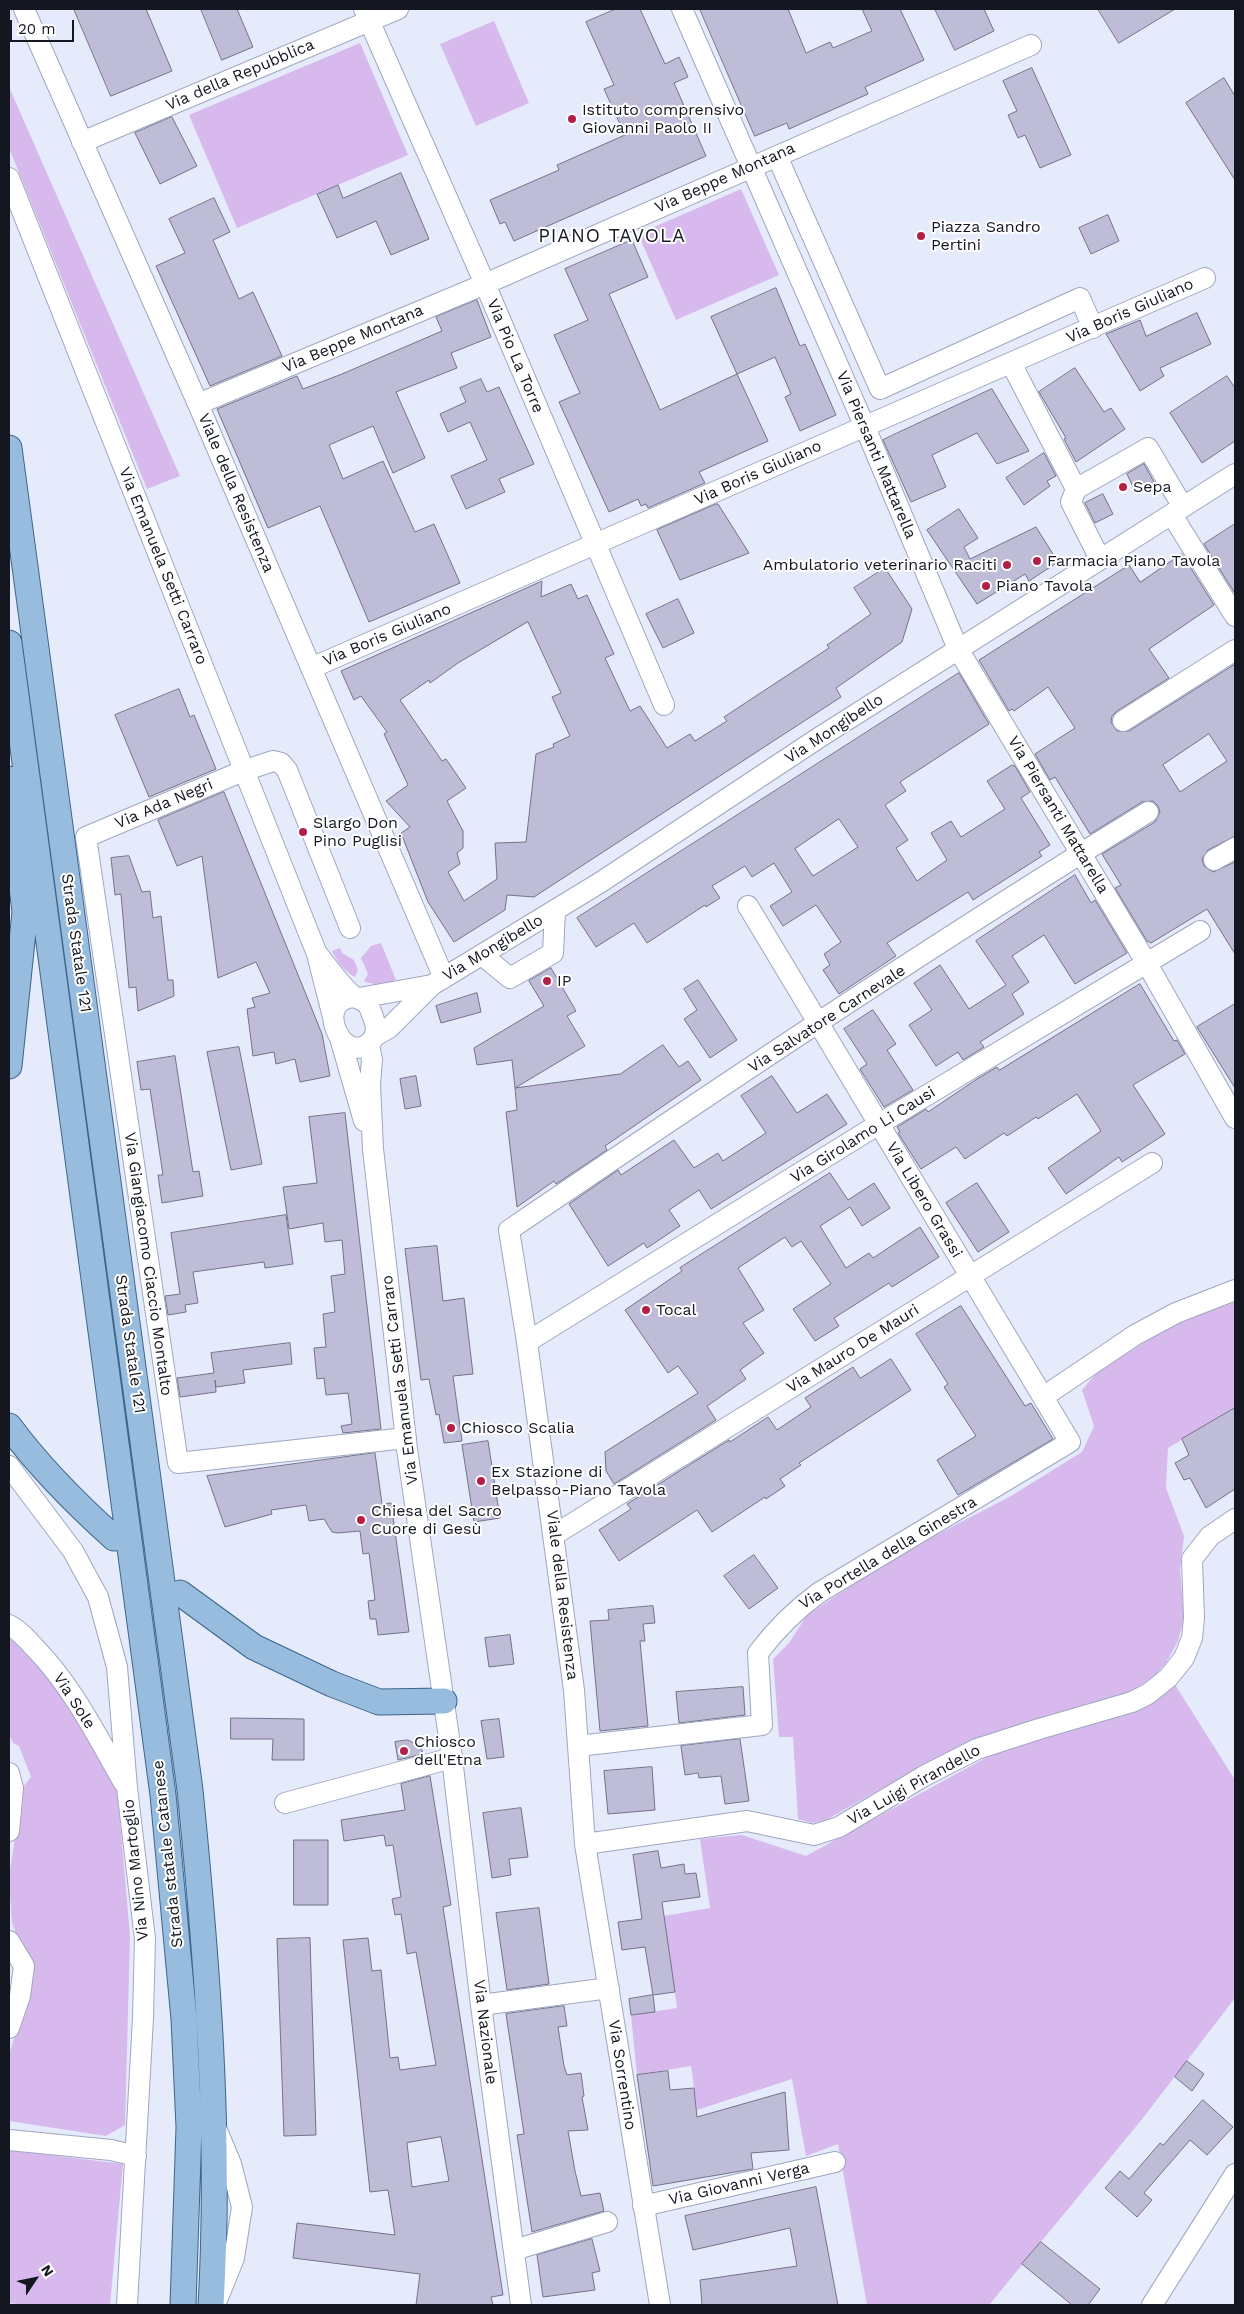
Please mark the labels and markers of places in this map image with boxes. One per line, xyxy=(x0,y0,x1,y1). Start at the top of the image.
place label: Istituto comprensivo Giovanni Paolo II xyxy=(582,100,744,138)
marker: Istituto comprensivo Giovanni Paolo II xyxy=(566,113,578,125)
place label: Piazza Sandro Pertini xyxy=(931,217,1041,255)
marker: Piazza Sandro Pertini xyxy=(915,230,927,242)
place label: Sepa xyxy=(1133,477,1172,497)
marker: Sepa xyxy=(1117,481,1129,493)
place label: Farmacia Piano Tavola xyxy=(1047,551,1220,571)
place label: Ambulatorio veterinario Raciti xyxy=(763,555,997,575)
marker: Farmacia Piano Tavola xyxy=(1031,555,1043,567)
marker: Ambulatorio veterinario Raciti xyxy=(1001,559,1013,571)
place label: Piano Tavola xyxy=(996,576,1093,596)
marker: Piano Tavola xyxy=(980,580,992,592)
place label: Slargo Don Pino Puglisi xyxy=(313,813,402,851)
marker: Slargo Don Pino Puglisi xyxy=(297,826,309,838)
place label: IP xyxy=(557,971,571,991)
marker: IP xyxy=(541,975,553,987)
place label: Tocal xyxy=(656,1300,696,1320)
marker: Tocal xyxy=(640,1304,652,1316)
place label: Chiosco Scalia xyxy=(461,1418,575,1438)
marker: Chiosco Scalia xyxy=(445,1422,457,1434)
place label: Ex Stazione di Belpasso-Piano Tavola xyxy=(491,1462,666,1500)
marker: Ex Stazione di Belpasso-Piano Tavola xyxy=(475,1475,487,1487)
place label: Chiesa del Sacro Cuore di Gesù xyxy=(371,1501,502,1539)
marker: Chiesa del Sacro Cuore di Gesù xyxy=(355,1514,367,1526)
place label: Chiosco dell'Etna xyxy=(414,1732,482,1770)
marker: Chiosco dell'Etna xyxy=(398,1745,410,1757)

